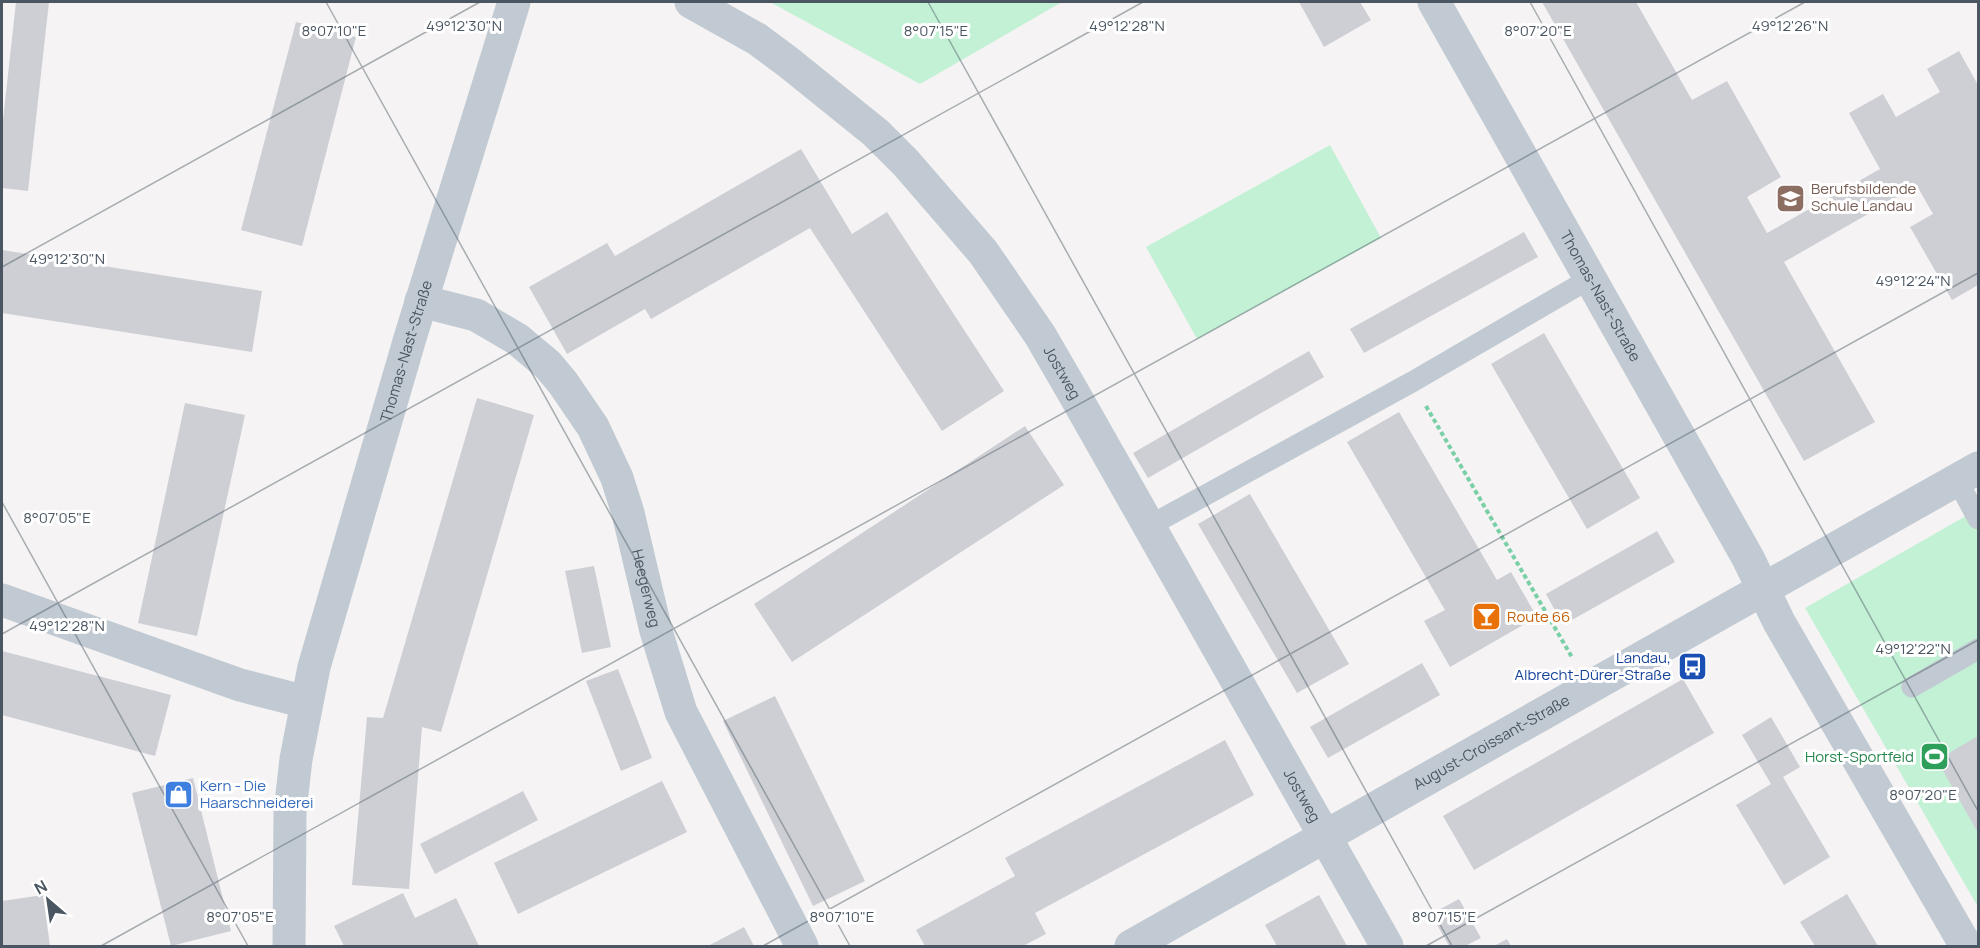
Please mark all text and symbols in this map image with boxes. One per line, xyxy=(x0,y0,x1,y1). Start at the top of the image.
text: 49°12'30"N xyxy=(426,15,502,36)
text: 49°12'28"N xyxy=(1089,15,1165,36)
text: 49°12'26"N xyxy=(1752,15,1828,36)
text: 8°07'10"E xyxy=(302,20,366,41)
text: 8°07'15"E xyxy=(904,20,968,41)
text: 8°07'20"E xyxy=(1504,20,1572,41)
place label: Berufsbildende Schule Landau xyxy=(1811,178,1917,216)
school or university icon: Berufsbildende Schule Landau xyxy=(1774,182,1806,214)
street label: Thomas-Nast-Straße xyxy=(1555,227,1646,366)
text: 49°12'30"N xyxy=(29,248,105,269)
text: 49°12'24"N xyxy=(1875,270,1951,291)
street label: Thomas-Nast-Straße xyxy=(375,277,437,425)
street label: Jostweg xyxy=(1039,342,1086,403)
text: 8°07'05"E xyxy=(23,507,91,528)
street label: Heegerweg xyxy=(627,547,666,630)
bar icon: Route 66 xyxy=(1470,601,1502,633)
place label: Route 66 xyxy=(1507,606,1570,627)
text: 49°12'28"N xyxy=(29,615,105,636)
text: 49°12'22"N xyxy=(1875,638,1951,659)
place label: Landau, Albrecht-Dürer-Straße xyxy=(1514,647,1671,685)
bus stop icon: Landau, Albrecht-Dürer-Straße xyxy=(1676,651,1708,683)
street label: August-Croissant-Straße xyxy=(1409,689,1574,795)
sports icon: Horst-Sportfeld xyxy=(1919,741,1951,773)
place label: Horst-Sportfeld xyxy=(1805,746,1914,767)
street label: Jostweg xyxy=(1279,765,1326,826)
place label: Kern - Die Haarschneiderei xyxy=(200,775,313,813)
shop icon: Kern - Die Haarschneiderei xyxy=(163,779,195,811)
text: 8°07'20"E xyxy=(1889,784,1957,805)
north arrow xyxy=(18,870,78,930)
text: N xyxy=(30,874,51,899)
text: 8°07'05"E xyxy=(206,906,274,927)
text: 8°07'10"E xyxy=(810,906,874,927)
text: 8°07'15"E xyxy=(1412,906,1476,927)

